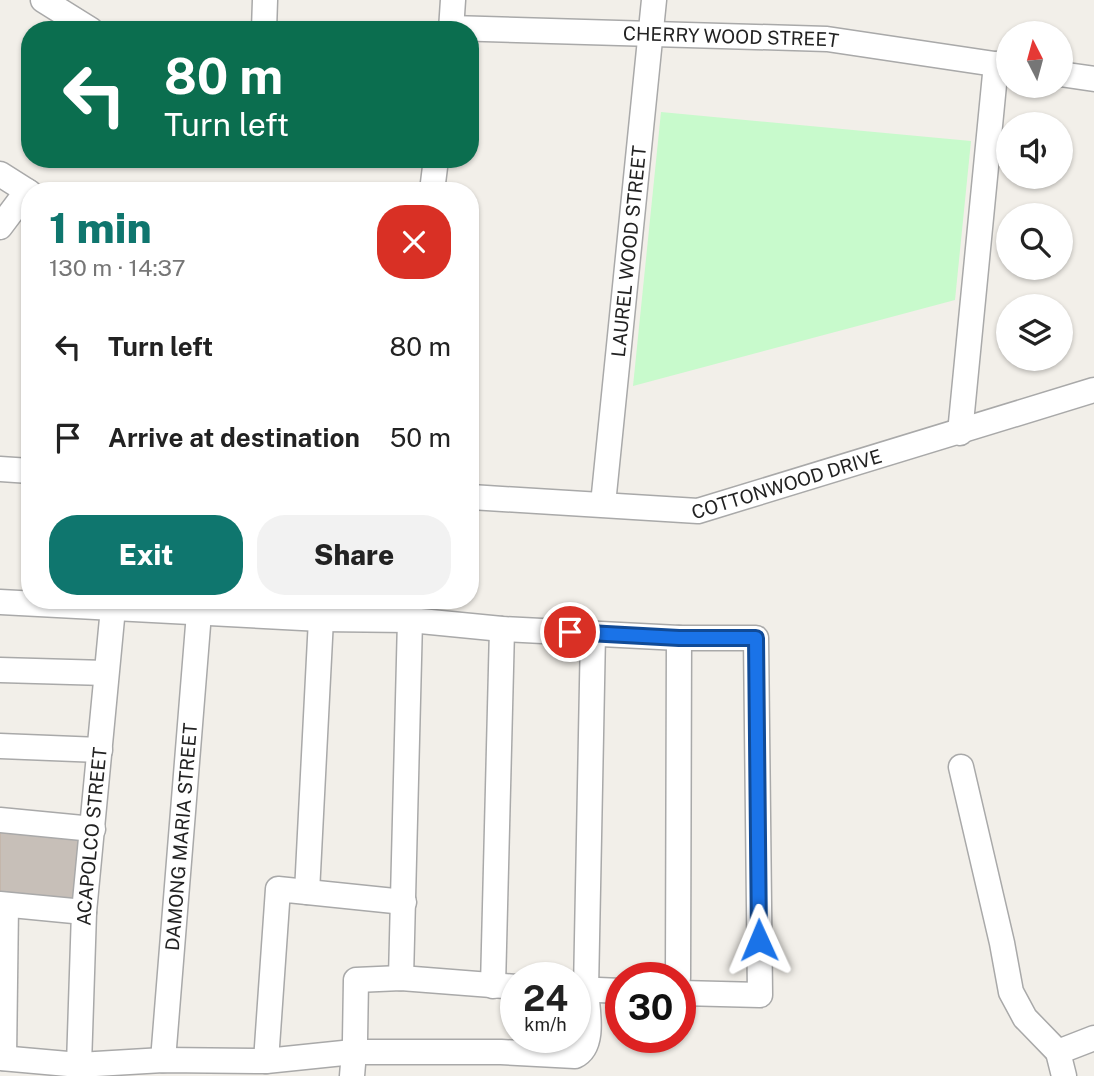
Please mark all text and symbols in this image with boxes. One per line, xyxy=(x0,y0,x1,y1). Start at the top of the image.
north arrow xyxy=(996,21,1073,98)
map controls xyxy=(996,21,1073,371)
street label: CHERRY WOOD STREET xyxy=(623,22,840,52)
text: 80 m xyxy=(164,47,283,105)
icon: left xyxy=(49,49,140,140)
text: Turn left xyxy=(164,106,289,143)
button: sound xyxy=(996,112,1073,189)
street label: LAUREL WOOD STREET xyxy=(607,144,650,358)
text: 1 min xyxy=(49,203,152,252)
button: search xyxy=(996,203,1073,280)
button: close xyxy=(377,205,451,279)
text: 130 m · 14:37 xyxy=(49,254,185,281)
button: layers xyxy=(996,294,1073,371)
icon: left xyxy=(49,328,87,366)
text: Turn left xyxy=(108,331,213,362)
text: 80 m xyxy=(390,331,451,362)
icon: arrive xyxy=(49,419,87,457)
text: Arrive at destination xyxy=(108,422,360,453)
text: 50 m xyxy=(390,422,451,453)
street label: COTTONWOOD DRIVE xyxy=(689,445,884,523)
button: Exit xyxy=(49,515,243,595)
button: Share xyxy=(257,515,451,595)
pin xyxy=(540,602,600,662)
icon: arrive xyxy=(551,613,589,651)
street label: DAMONG MARIA STREET xyxy=(161,722,201,951)
street label: ACAPOLCO STREET xyxy=(73,746,111,926)
position arrow xyxy=(722,903,796,977)
speed limit sign: 30 xyxy=(605,962,696,1053)
text: 24 xyxy=(523,978,568,1019)
text: km/h xyxy=(524,1014,567,1035)

